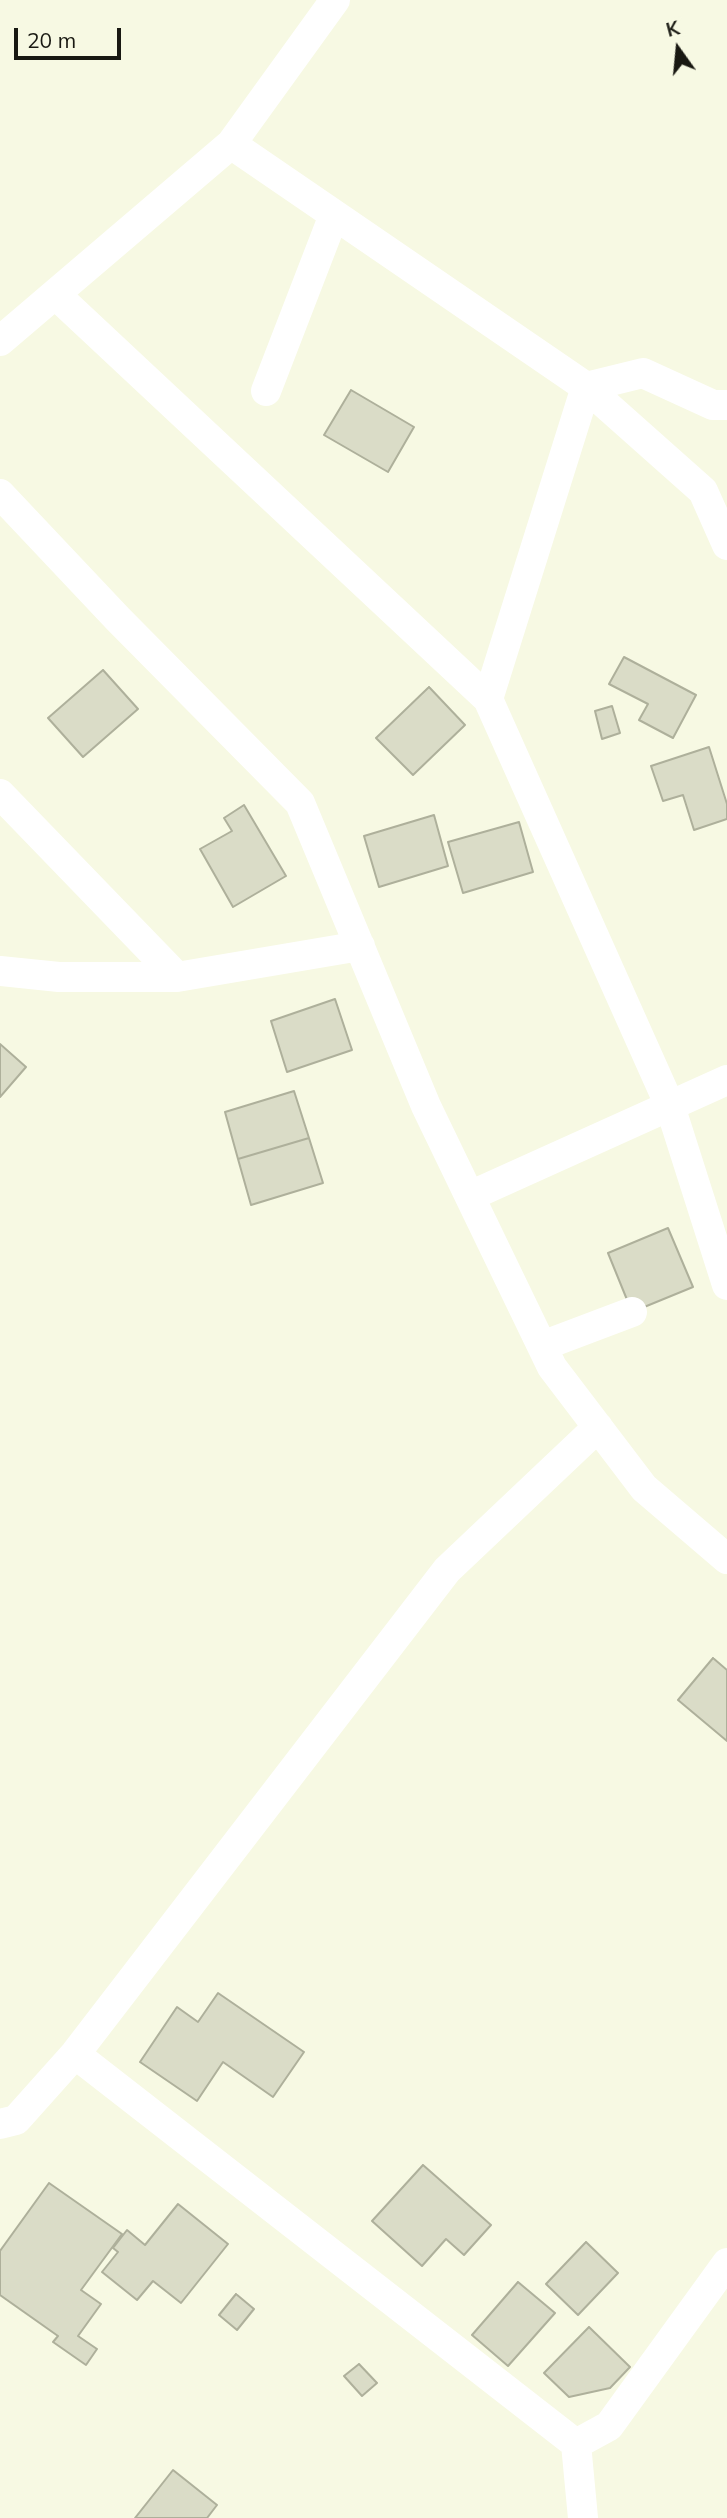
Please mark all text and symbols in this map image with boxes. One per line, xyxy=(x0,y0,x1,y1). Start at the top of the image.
scale bar xyxy=(18,14,124,58)
north arrow xyxy=(643,14,713,84)
text: K xyxy=(663,15,682,42)
text: 20 m xyxy=(27,27,76,53)

